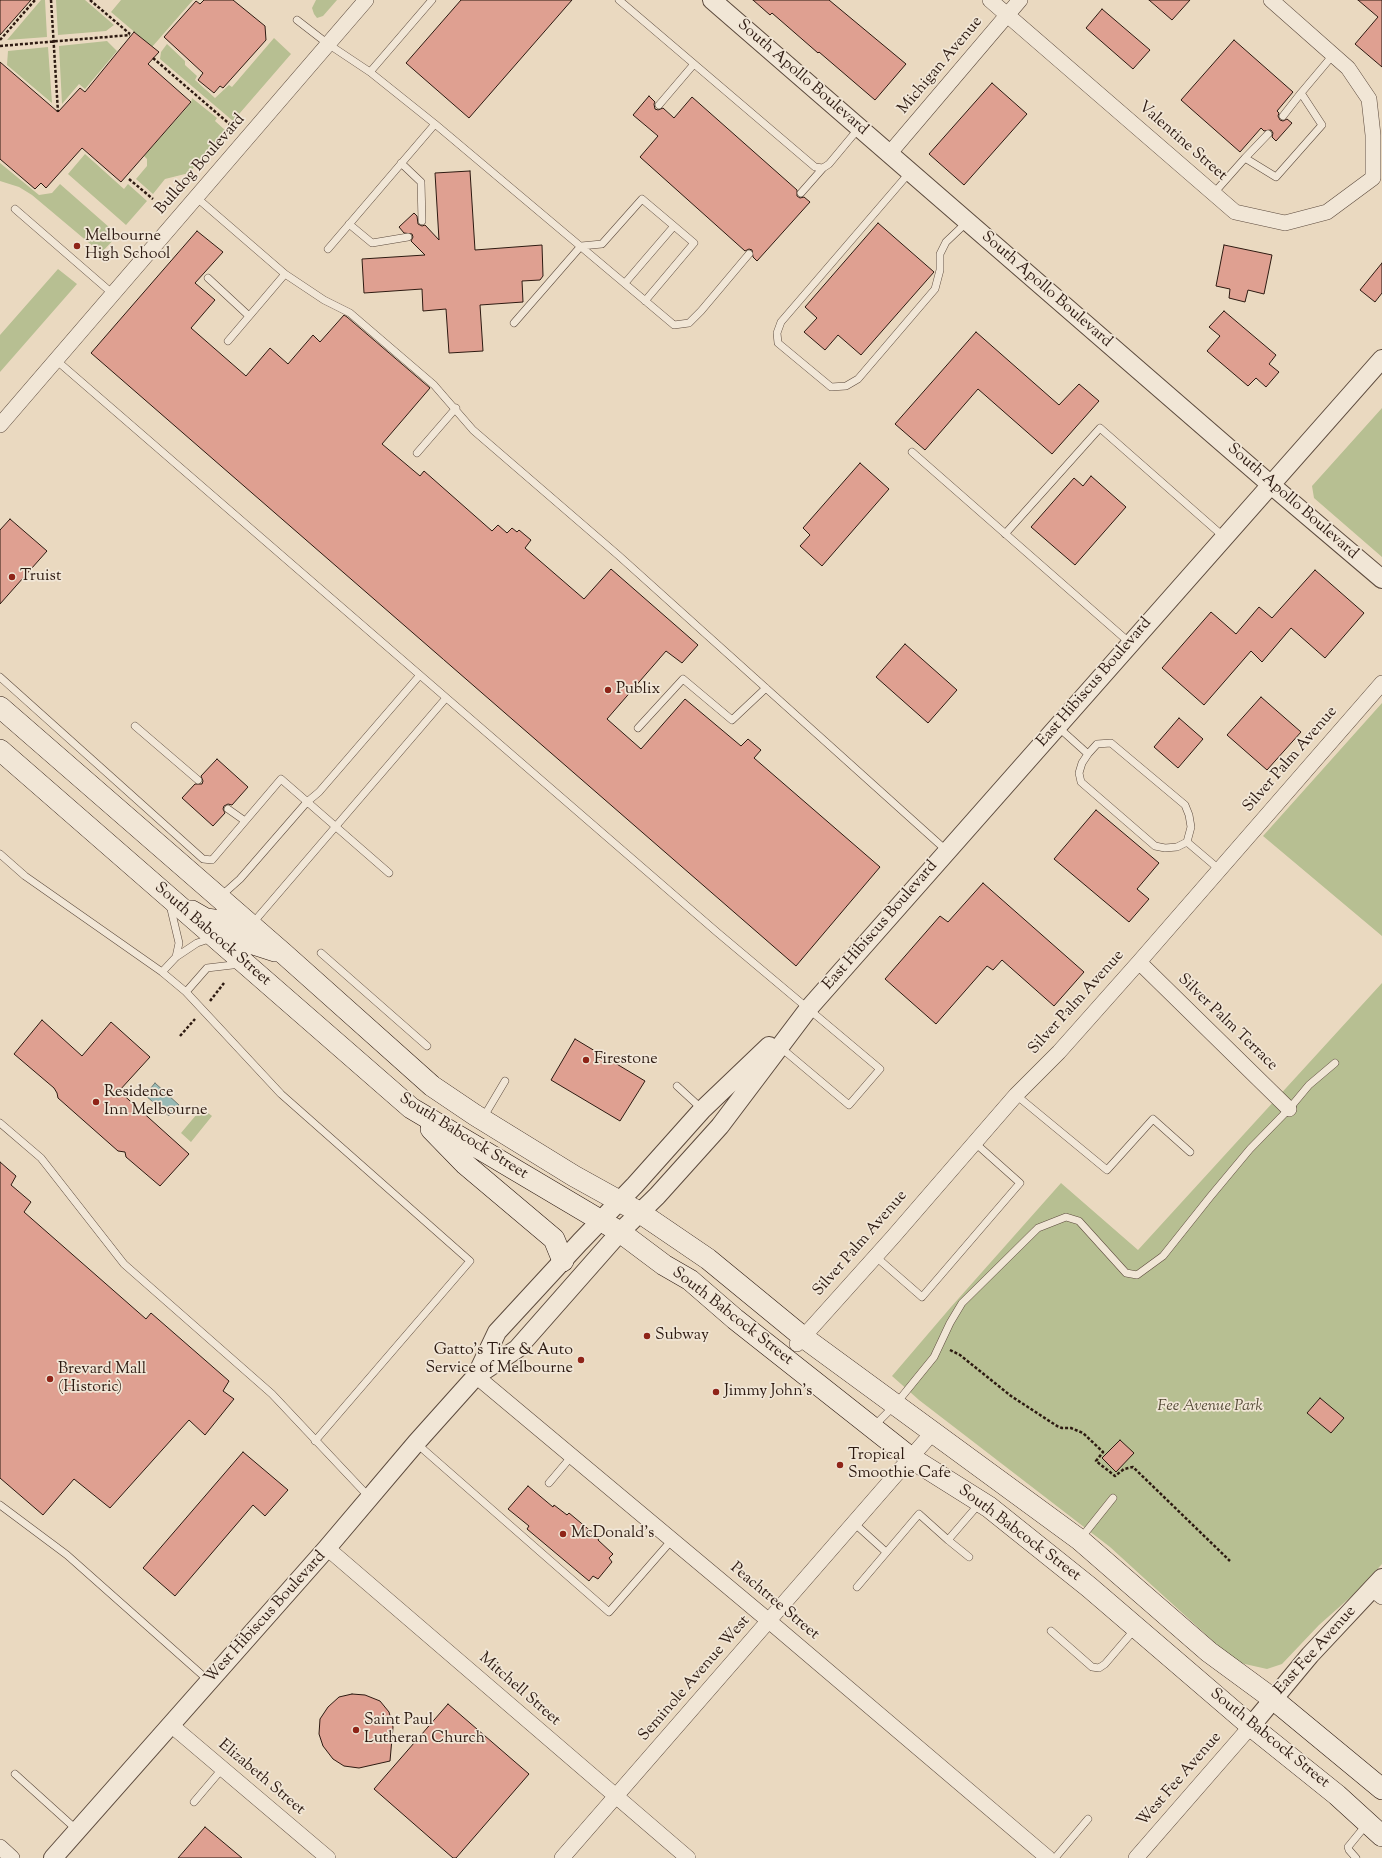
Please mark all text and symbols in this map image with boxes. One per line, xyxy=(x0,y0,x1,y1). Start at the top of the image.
street label: Michigan Avenue xyxy=(895,13,987,119)
street label: South Apollo Boulevard xyxy=(733,16,871,140)
street label: Valentine Street xyxy=(1133,98,1231,186)
street label: Bulldog Boulevard xyxy=(152,111,250,219)
place label: Melbourne High School xyxy=(85,227,171,265)
street label: South Apollo Boulevard xyxy=(977,228,1115,352)
marker: Melbourne High School xyxy=(72,241,82,251)
street label: South Apollo Boulevard xyxy=(1223,440,1361,564)
place label: Truist xyxy=(20,567,61,587)
marker: Truist xyxy=(7,572,17,582)
street label: East Hibiscus Boulevard xyxy=(1034,614,1156,752)
place label: Publix xyxy=(616,680,660,700)
marker: Publix xyxy=(603,685,613,695)
street label: Silver Palm Avenue xyxy=(1240,703,1342,817)
street label: East Hibiscus Boulevard xyxy=(820,857,942,995)
street label: South Babcock Street xyxy=(150,879,274,991)
street label: Silver Palm Avenue xyxy=(1025,947,1129,1059)
street label: Silver Palm Terrace xyxy=(1173,970,1281,1076)
place label: Firestone xyxy=(594,1050,658,1070)
marker: Firestone xyxy=(581,1055,591,1065)
place label: Residence Inn Melbourne xyxy=(104,1083,207,1121)
street label: South Babcock Street xyxy=(395,1090,531,1184)
marker: Residence Inn Melbourne xyxy=(91,1097,101,1107)
street label: Silver Palm Avenue xyxy=(810,1187,912,1301)
street label: South Babcock Street xyxy=(668,1264,796,1370)
place label: Subway xyxy=(655,1326,709,1346)
marker: Subway xyxy=(642,1331,652,1341)
place label: Gatto's Tire & Auto Service of Melbourne xyxy=(426,1341,573,1379)
marker: Gatto's Tire & Auto Service of Melbourne xyxy=(576,1355,586,1365)
place label: Brevard Mall (Historic) xyxy=(58,1360,146,1398)
marker: Brevard Mall (Historic) xyxy=(45,1374,55,1384)
place label: Jimmy John's xyxy=(724,1382,812,1402)
marker: Jimmy John's xyxy=(711,1387,721,1397)
park label: Fee Avenue Park xyxy=(1157,1397,1263,1417)
place label: Tropical Smoothie Cafe xyxy=(848,1446,951,1484)
marker: Tropical Smoothie Cafe xyxy=(835,1460,845,1470)
street label: South Babcock Street xyxy=(954,1482,1084,1586)
place label: McDonald's xyxy=(571,1524,654,1544)
marker: McDonald's xyxy=(558,1529,568,1539)
street label: West Hibiscus Boulevard xyxy=(201,1548,331,1688)
street label: Peachtree Street xyxy=(726,1559,822,1645)
street label: East Fee Avenue xyxy=(1271,1603,1361,1699)
street label: Seminole Avenue West xyxy=(635,1612,755,1746)
street label: Mitchell Street xyxy=(474,1649,564,1731)
street label: South Babcock Street xyxy=(1205,1685,1333,1793)
place label: Saint Paul Lutheran Church xyxy=(364,1711,485,1749)
marker: Saint Paul Lutheran Church xyxy=(351,1725,361,1735)
street label: West Fee Avenue xyxy=(1134,1729,1226,1831)
street label: Elizabeth Street xyxy=(214,1736,308,1820)

